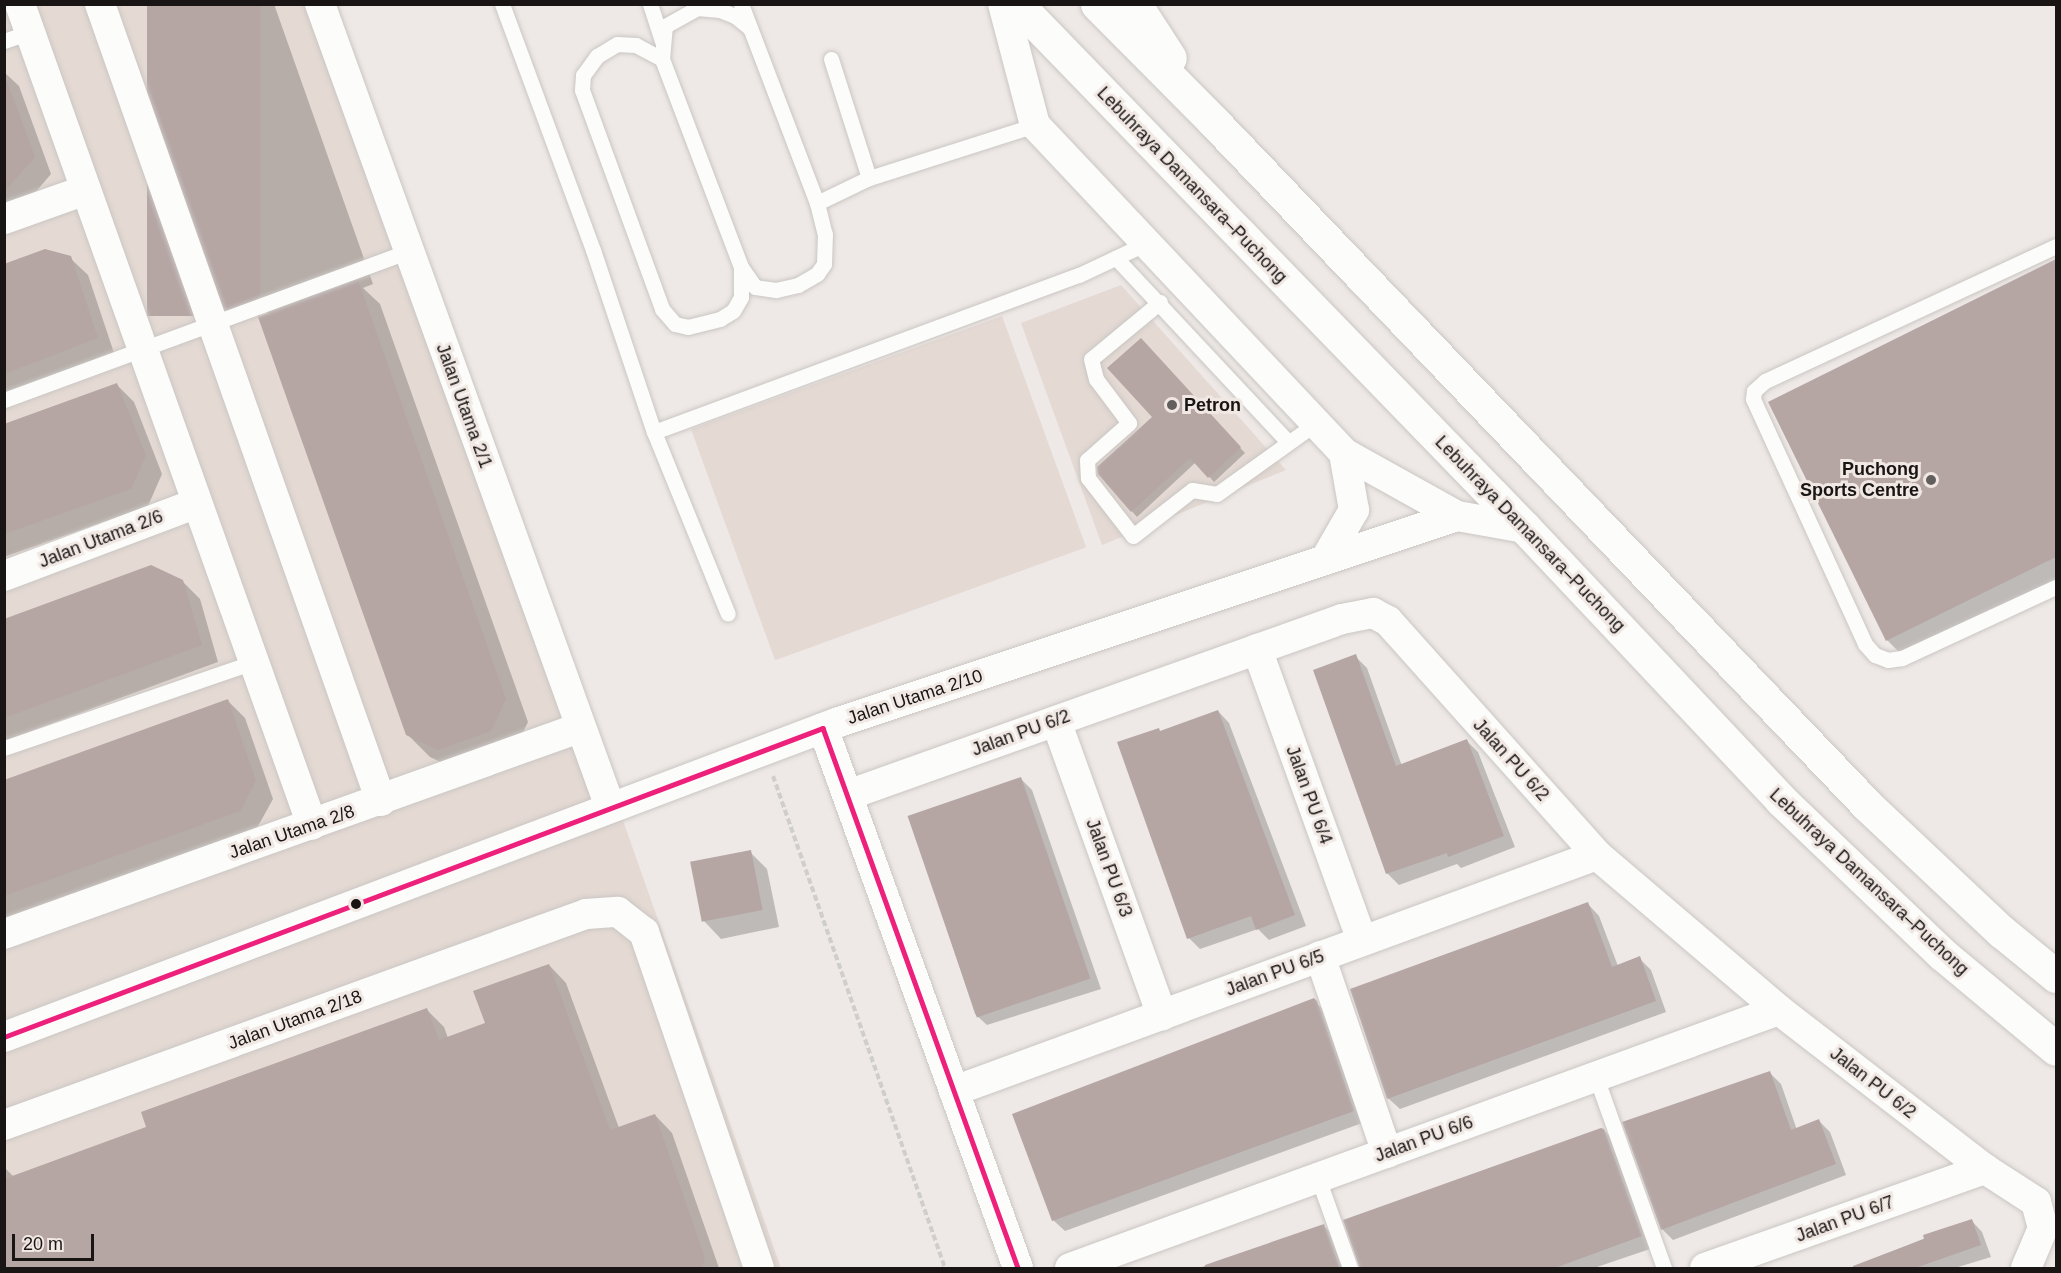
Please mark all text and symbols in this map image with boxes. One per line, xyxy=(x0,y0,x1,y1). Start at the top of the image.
street label: Lebuhraya Damansara–Puchong xyxy=(1092,82,1292,288)
street label: Jalan Utama 2/1 xyxy=(431,341,497,471)
place label: Petron xyxy=(1184,394,1241,416)
marker: Petron xyxy=(1165,398,1179,412)
street label: Lebuhraya Damansara–Puchong xyxy=(1430,431,1630,637)
place label: Puchong Sports Centre xyxy=(1800,459,1919,502)
marker: Puchong Sports Centre xyxy=(1924,473,1938,487)
street label: Jalan Utama 2/6 xyxy=(36,505,166,573)
street label: Jalan Utama 2/10 xyxy=(845,665,985,729)
street label: Jalan PU 6/2 xyxy=(969,705,1073,761)
street label: Jalan PU 6/2 xyxy=(1468,714,1554,806)
street label: Jalan PU 6/4 xyxy=(1281,743,1337,847)
street label: Lebuhraya Damansara–Puchong xyxy=(1765,784,1973,980)
street label: Jalan Utama 2/8 xyxy=(227,800,357,864)
street label: Jalan PU 6/3 xyxy=(1081,816,1137,920)
unlabelled marker xyxy=(350,898,362,910)
street label: Jalan PU 6/5 xyxy=(1223,945,1327,1001)
street label: Jalan Utama 2/18 xyxy=(225,986,365,1054)
street label: Jalan PU 6/2 xyxy=(1826,1043,1920,1123)
street label: Jalan PU 6/6 xyxy=(1372,1111,1476,1167)
street label: Jalan PU 6/7 xyxy=(1793,1191,1897,1247)
scale bar xyxy=(15,1222,98,1260)
text: 20 m xyxy=(23,1234,63,1254)

